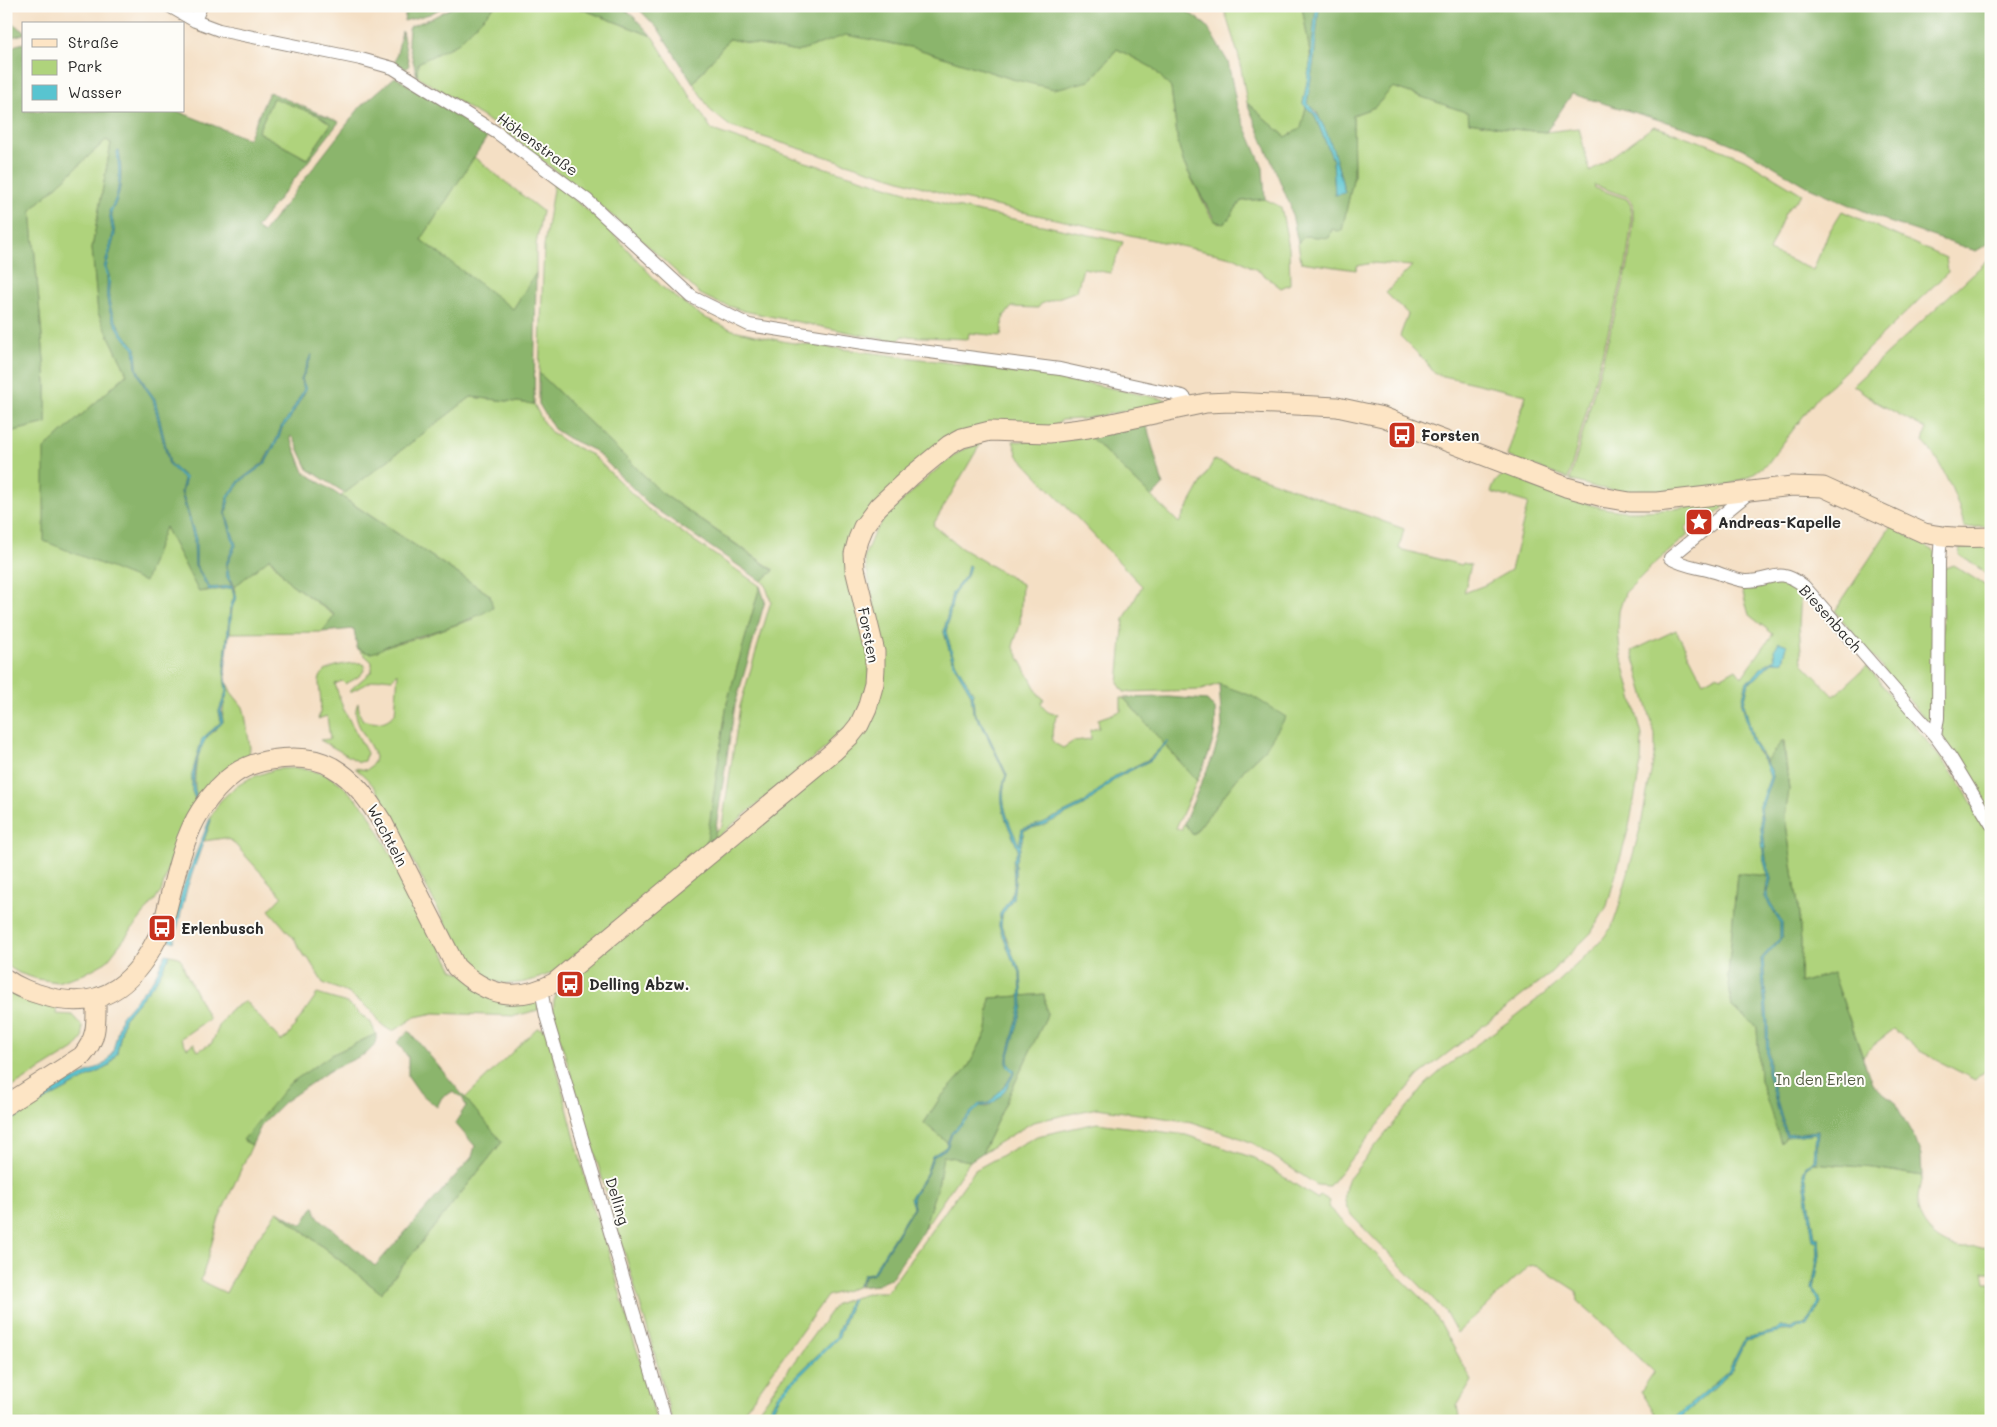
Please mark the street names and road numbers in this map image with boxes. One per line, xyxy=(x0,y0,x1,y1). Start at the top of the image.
street label: Höhenstraße xyxy=(494,108,582,180)
street label: Biesenbach xyxy=(1795,580,1867,656)
street label: Forsten xyxy=(854,605,884,665)
street label: Wachteln xyxy=(363,800,413,870)
street label: Delling xyxy=(601,1175,635,1227)

